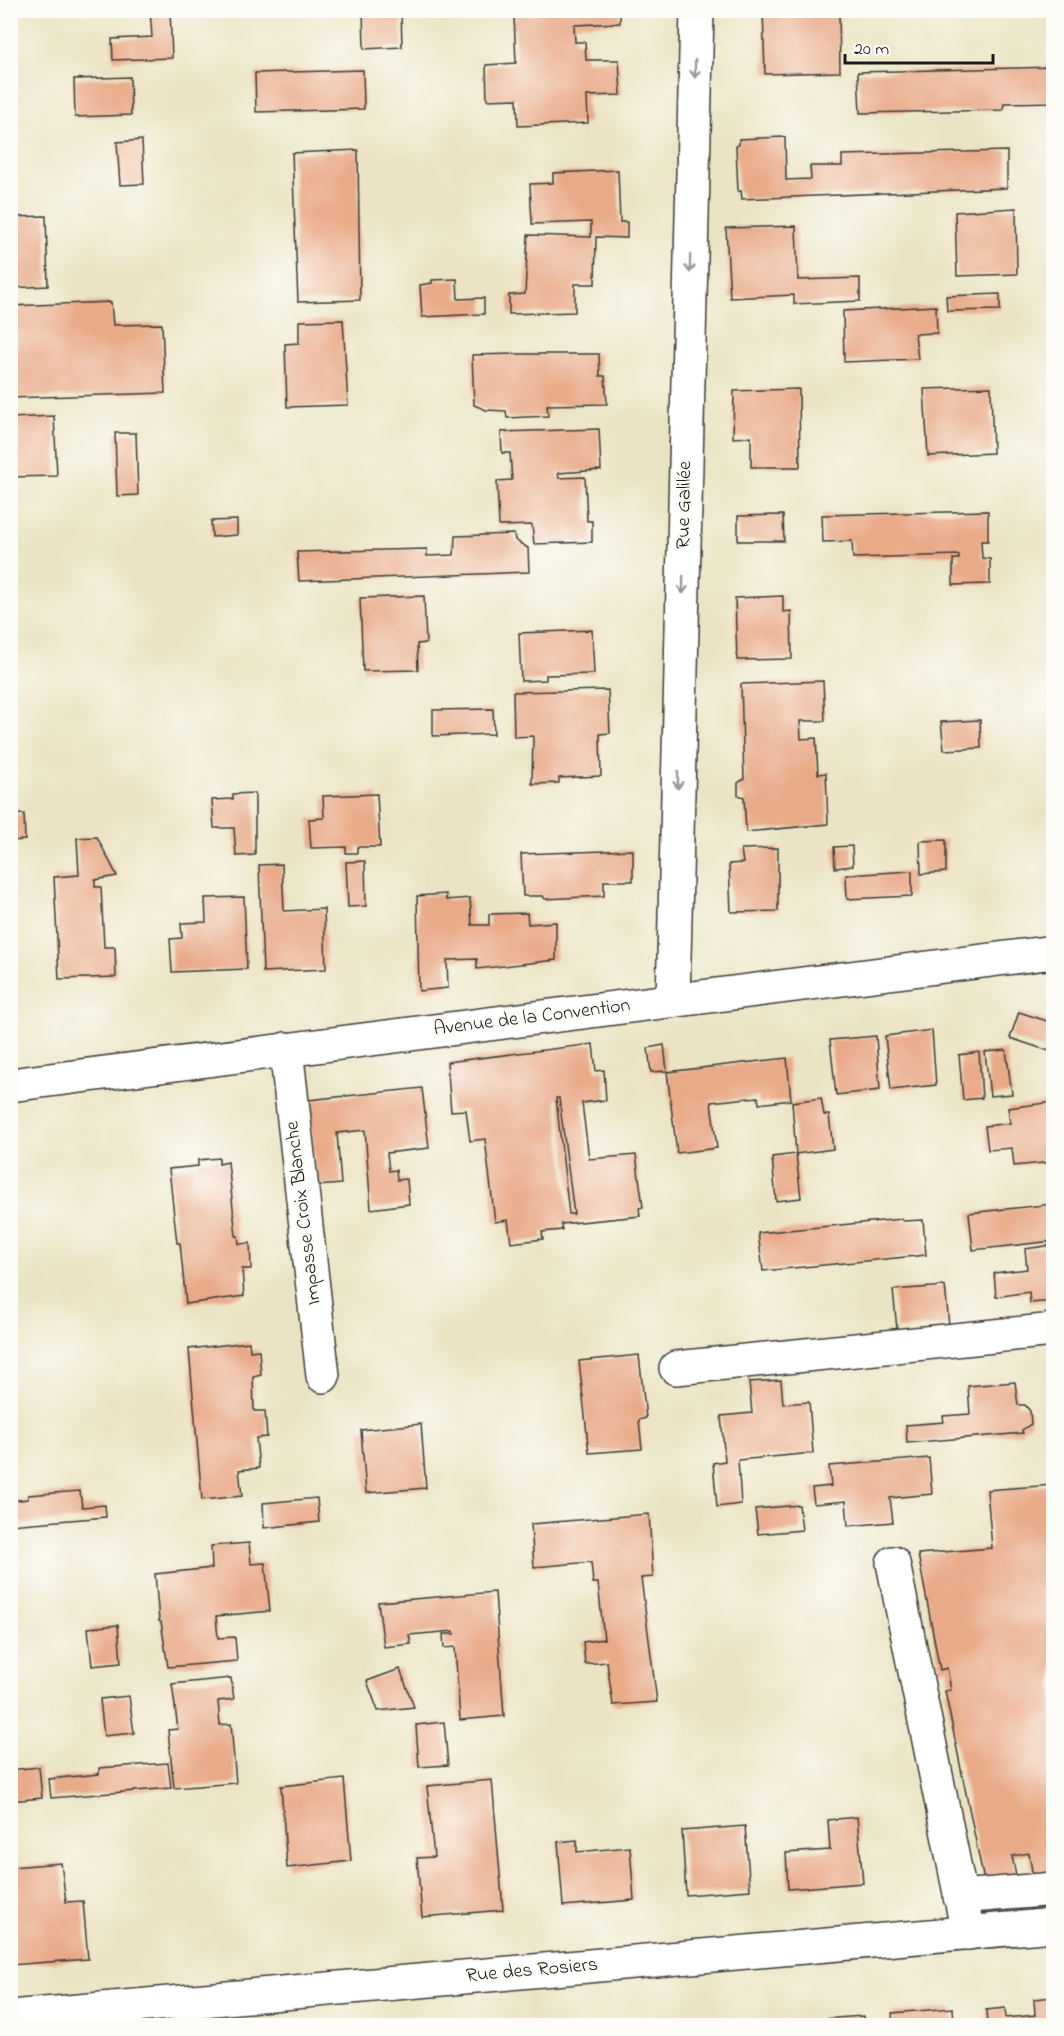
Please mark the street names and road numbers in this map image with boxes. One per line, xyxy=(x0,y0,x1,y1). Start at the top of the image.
street label: Rue Galilée xyxy=(670,461,700,549)
street label: Avenue de la Convention xyxy=(432,992,632,1044)
street label: Impasse Croix Blanche xyxy=(278,1119,330,1307)
street label: Rue des Rosiers xyxy=(465,1951,599,1991)

